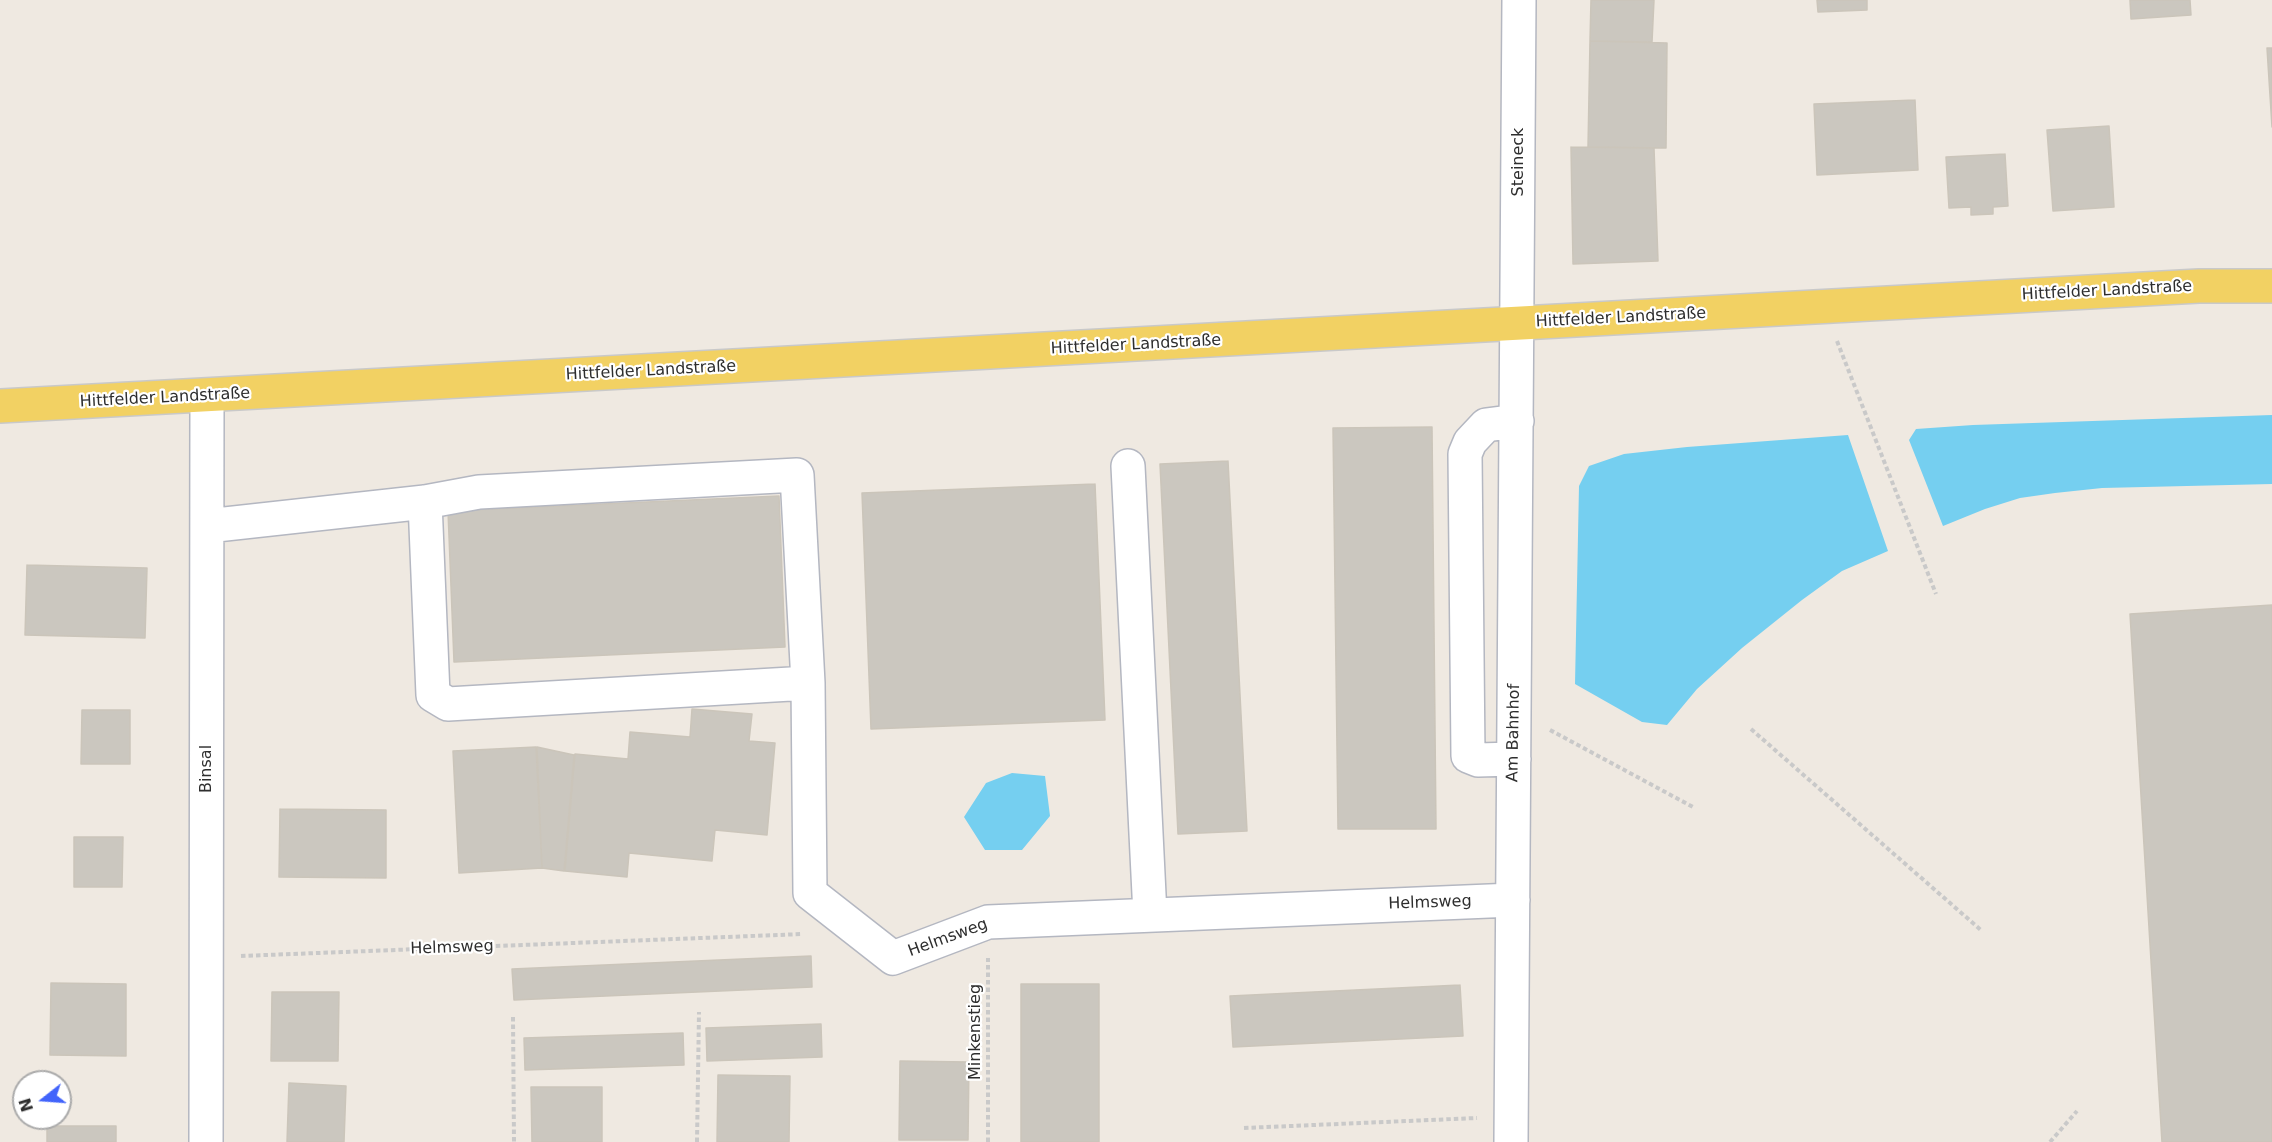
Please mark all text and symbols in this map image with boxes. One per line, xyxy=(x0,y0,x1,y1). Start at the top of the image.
street label: Steineck xyxy=(1509,128,1529,196)
street label: Hittfelder Landstraße xyxy=(2021,277,2193,305)
street label: Hittfelder Landstraße xyxy=(1535,304,1707,332)
street label: Hittfelder Landstraße xyxy=(1050,331,1222,359)
street label: Hittfelder Landstraße xyxy=(565,357,737,385)
street label: Hittfelder Landstraße xyxy=(79,384,251,412)
street label: Am Bahnhof xyxy=(1504,684,1524,782)
street label: Binsal xyxy=(197,745,217,793)
street label: Helmsweg xyxy=(1388,892,1472,914)
street label: Helmsweg xyxy=(906,915,990,961)
street label: Helmsweg xyxy=(410,937,494,959)
street label: Minkenstieg xyxy=(966,984,986,1080)
north arrow xyxy=(12,1070,72,1130)
text: N xyxy=(15,1096,37,1114)

